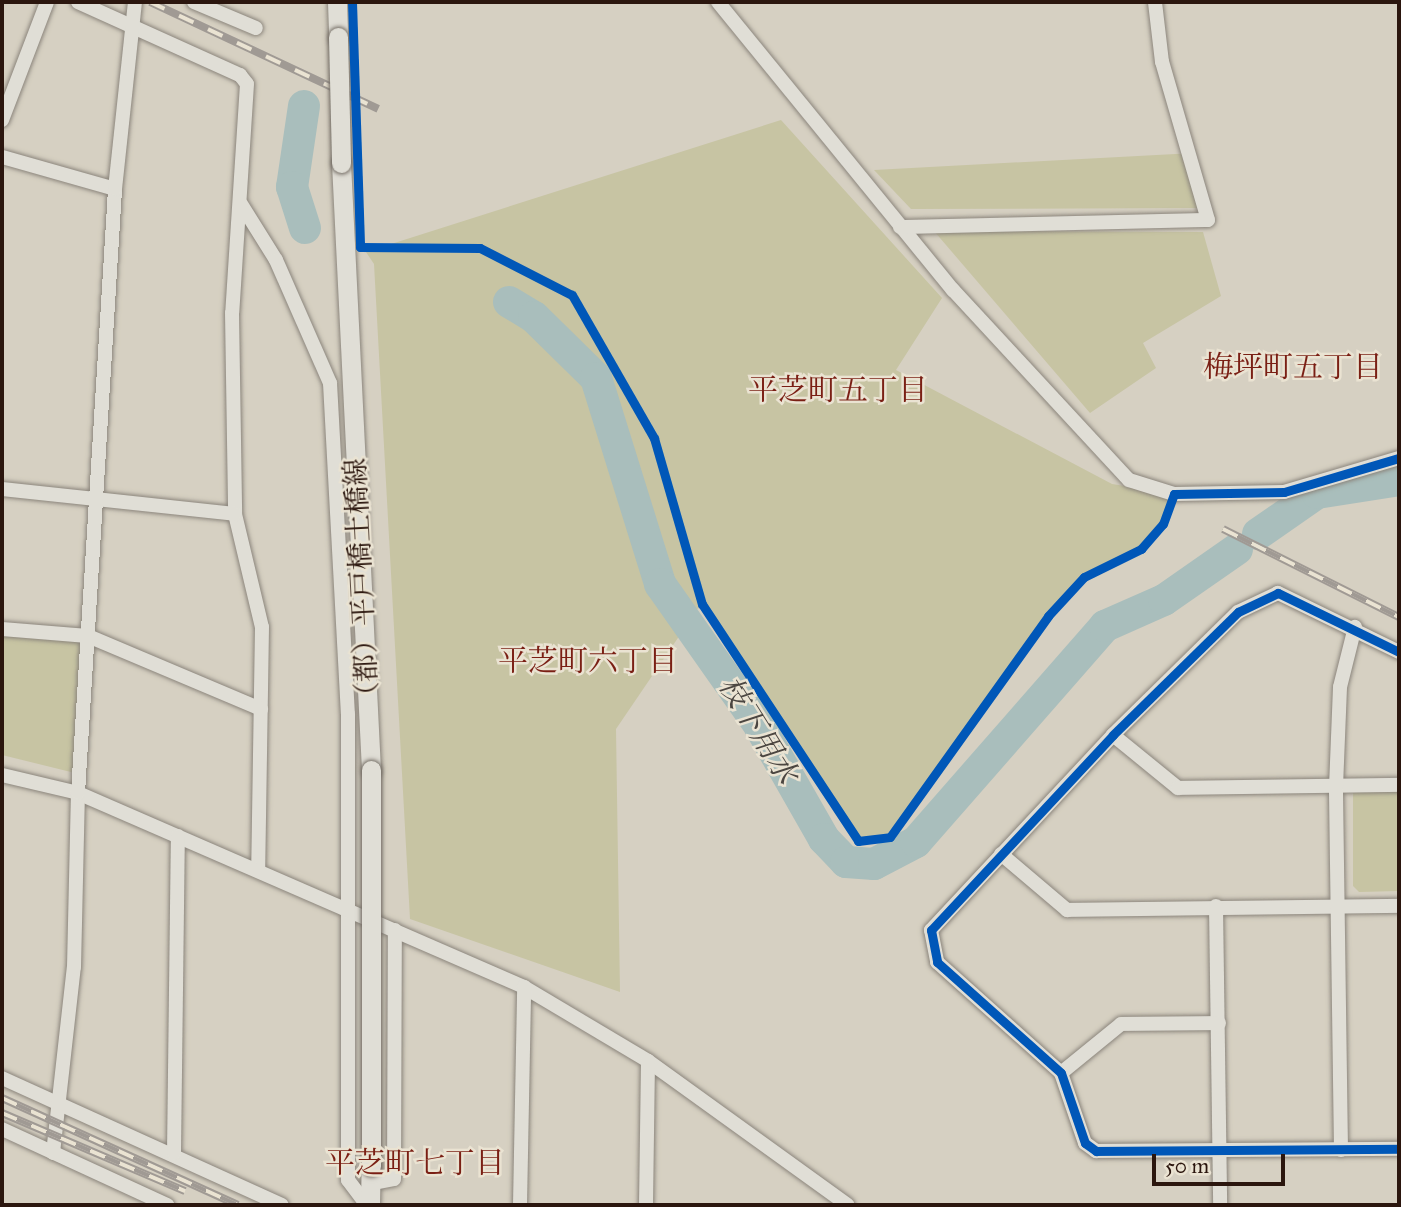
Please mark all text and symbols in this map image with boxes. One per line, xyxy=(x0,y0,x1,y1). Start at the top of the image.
district label: 梅坪町五丁目 xyxy=(1203,349,1383,385)
district label: 平芝町五丁目 xyxy=(748,372,928,408)
street label: （都）平戸橋土橋線 xyxy=(339,457,385,711)
district label: 平芝町六丁目 xyxy=(498,643,678,679)
water label: 枝下用水 xyxy=(711,670,805,790)
scale bar xyxy=(1156,1140,1289,1184)
district label: 平芝町七丁目 xyxy=(325,1145,505,1181)
text: 50 m xyxy=(1165,1153,1209,1179)

